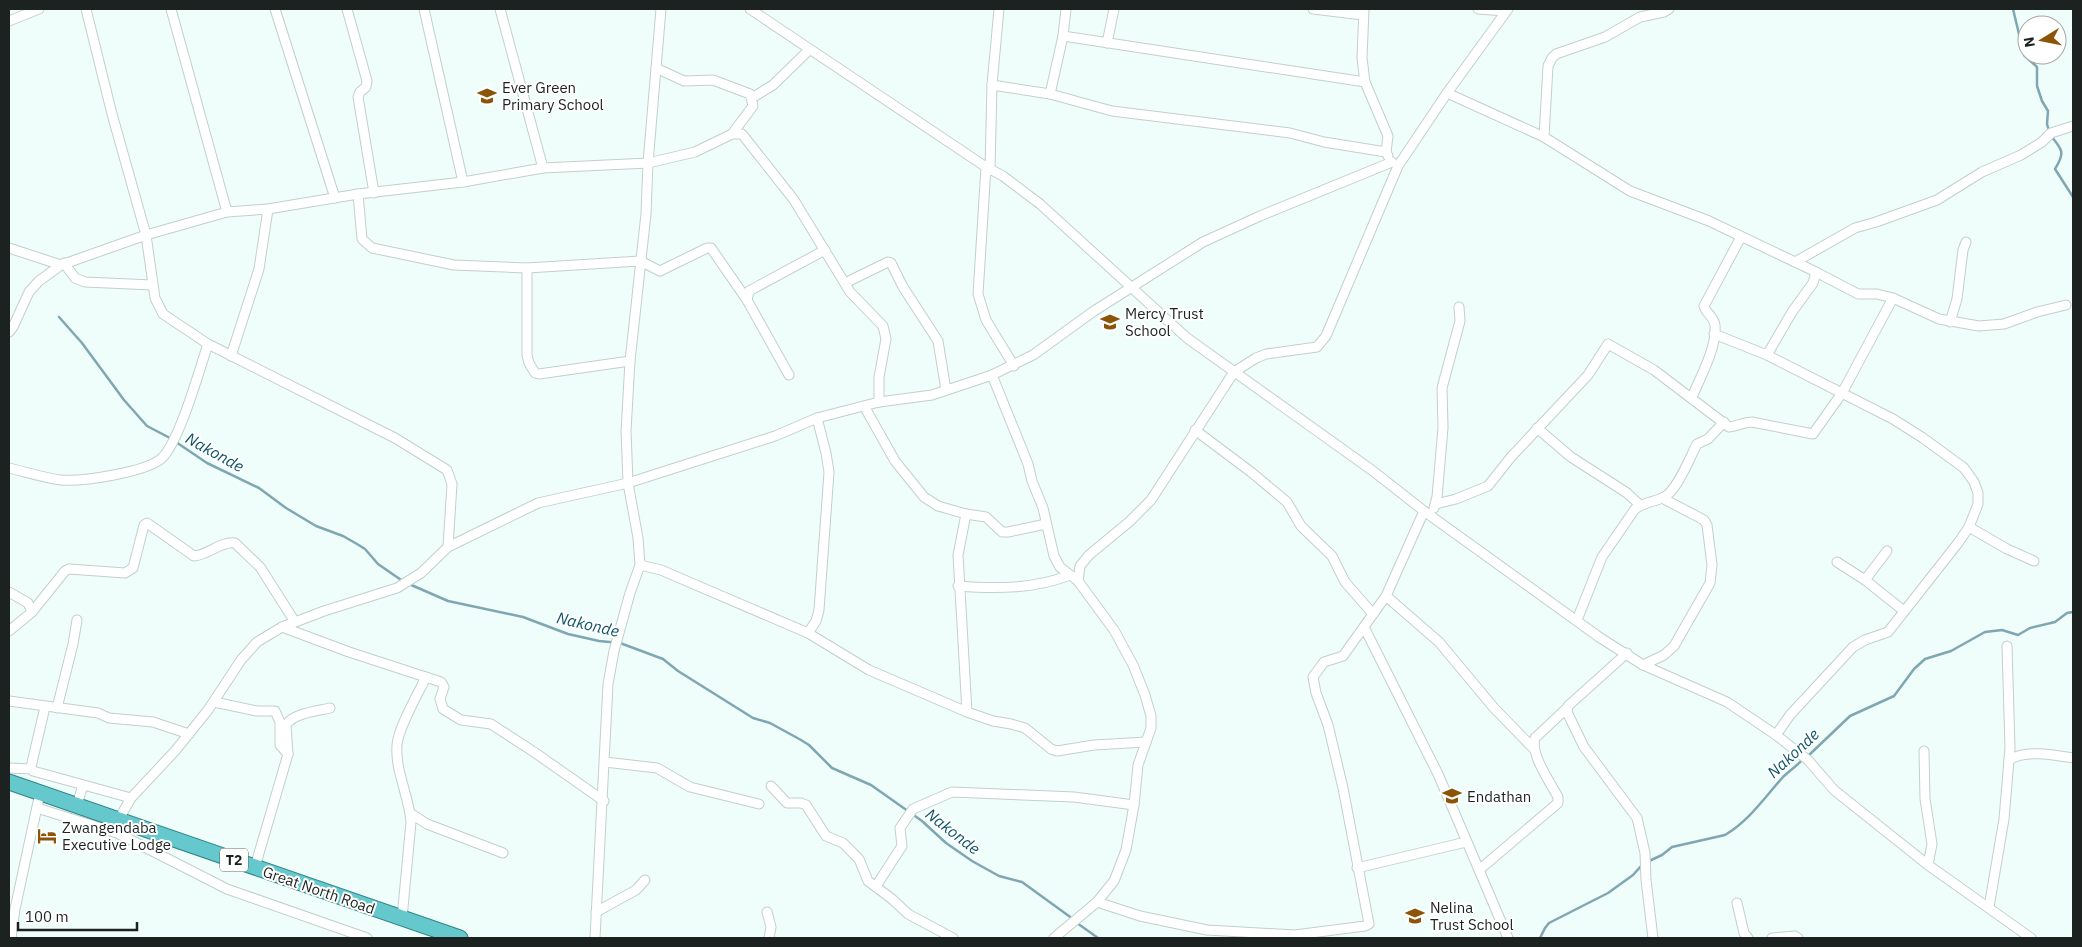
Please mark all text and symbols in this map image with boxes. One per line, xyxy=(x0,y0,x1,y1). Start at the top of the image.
north arrow xyxy=(2017,15,2067,65)
text: N xyxy=(2019,36,2039,49)
place label: Ever Green Primary School xyxy=(502,78,604,114)
school or university icon: Ever Green Primary School xyxy=(476,85,498,107)
place label: Mercy Trust School xyxy=(1125,304,1204,340)
school or university icon: Mercy Trust School xyxy=(1099,311,1121,333)
water label: Nakonde xyxy=(182,428,248,476)
water label: Nakonde xyxy=(555,607,621,641)
water label: Nakonde xyxy=(1763,724,1823,782)
school or university icon: Endathan xyxy=(1441,785,1463,807)
place label: Endathan xyxy=(1467,787,1531,806)
water label: Nakonde xyxy=(922,804,984,858)
place label: Zwangendaba Executive Lodge xyxy=(62,818,171,854)
hotel icon: Zwangendaba Executive Lodge xyxy=(36,825,58,847)
road number: T2 xyxy=(220,848,248,872)
street label: Great North Road xyxy=(260,862,378,918)
place label: Nelina Trust School xyxy=(1430,898,1514,934)
scale bar xyxy=(18,900,136,932)
school or university icon: Nelina Trust School xyxy=(1404,905,1426,927)
text: 100 m xyxy=(25,907,69,926)

